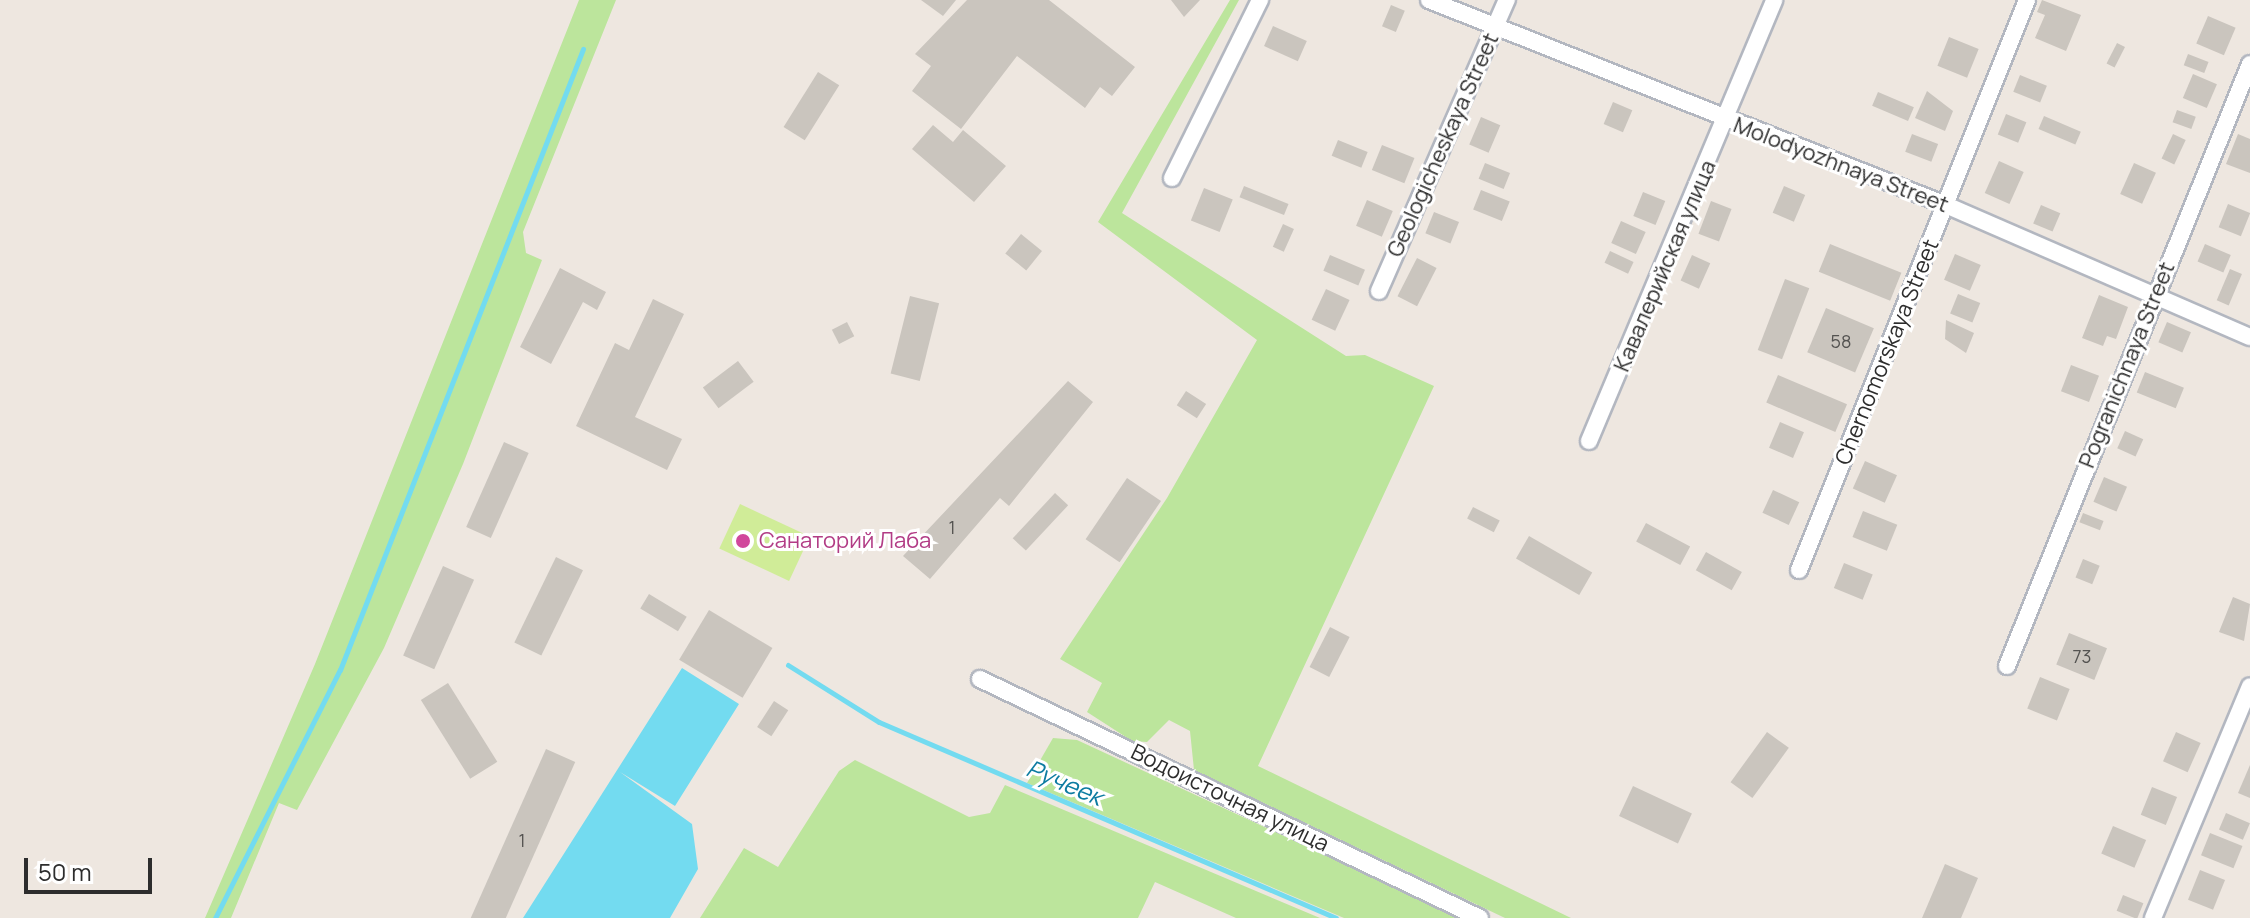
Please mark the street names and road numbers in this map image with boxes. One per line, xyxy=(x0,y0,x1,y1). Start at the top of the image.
street label: Geologicheskaya Street xyxy=(1382,29,1504,261)
street label: Molodyozhnaya Street xyxy=(1730,112,1952,218)
street label: Кавалерийская улица xyxy=(1609,156,1721,376)
street label: Chernomorskaya Street xyxy=(1830,235,1944,469)
street label: Pogranichnaya Street xyxy=(2074,258,2180,472)
street label: Водоисточная улица xyxy=(1127,739,1333,857)

